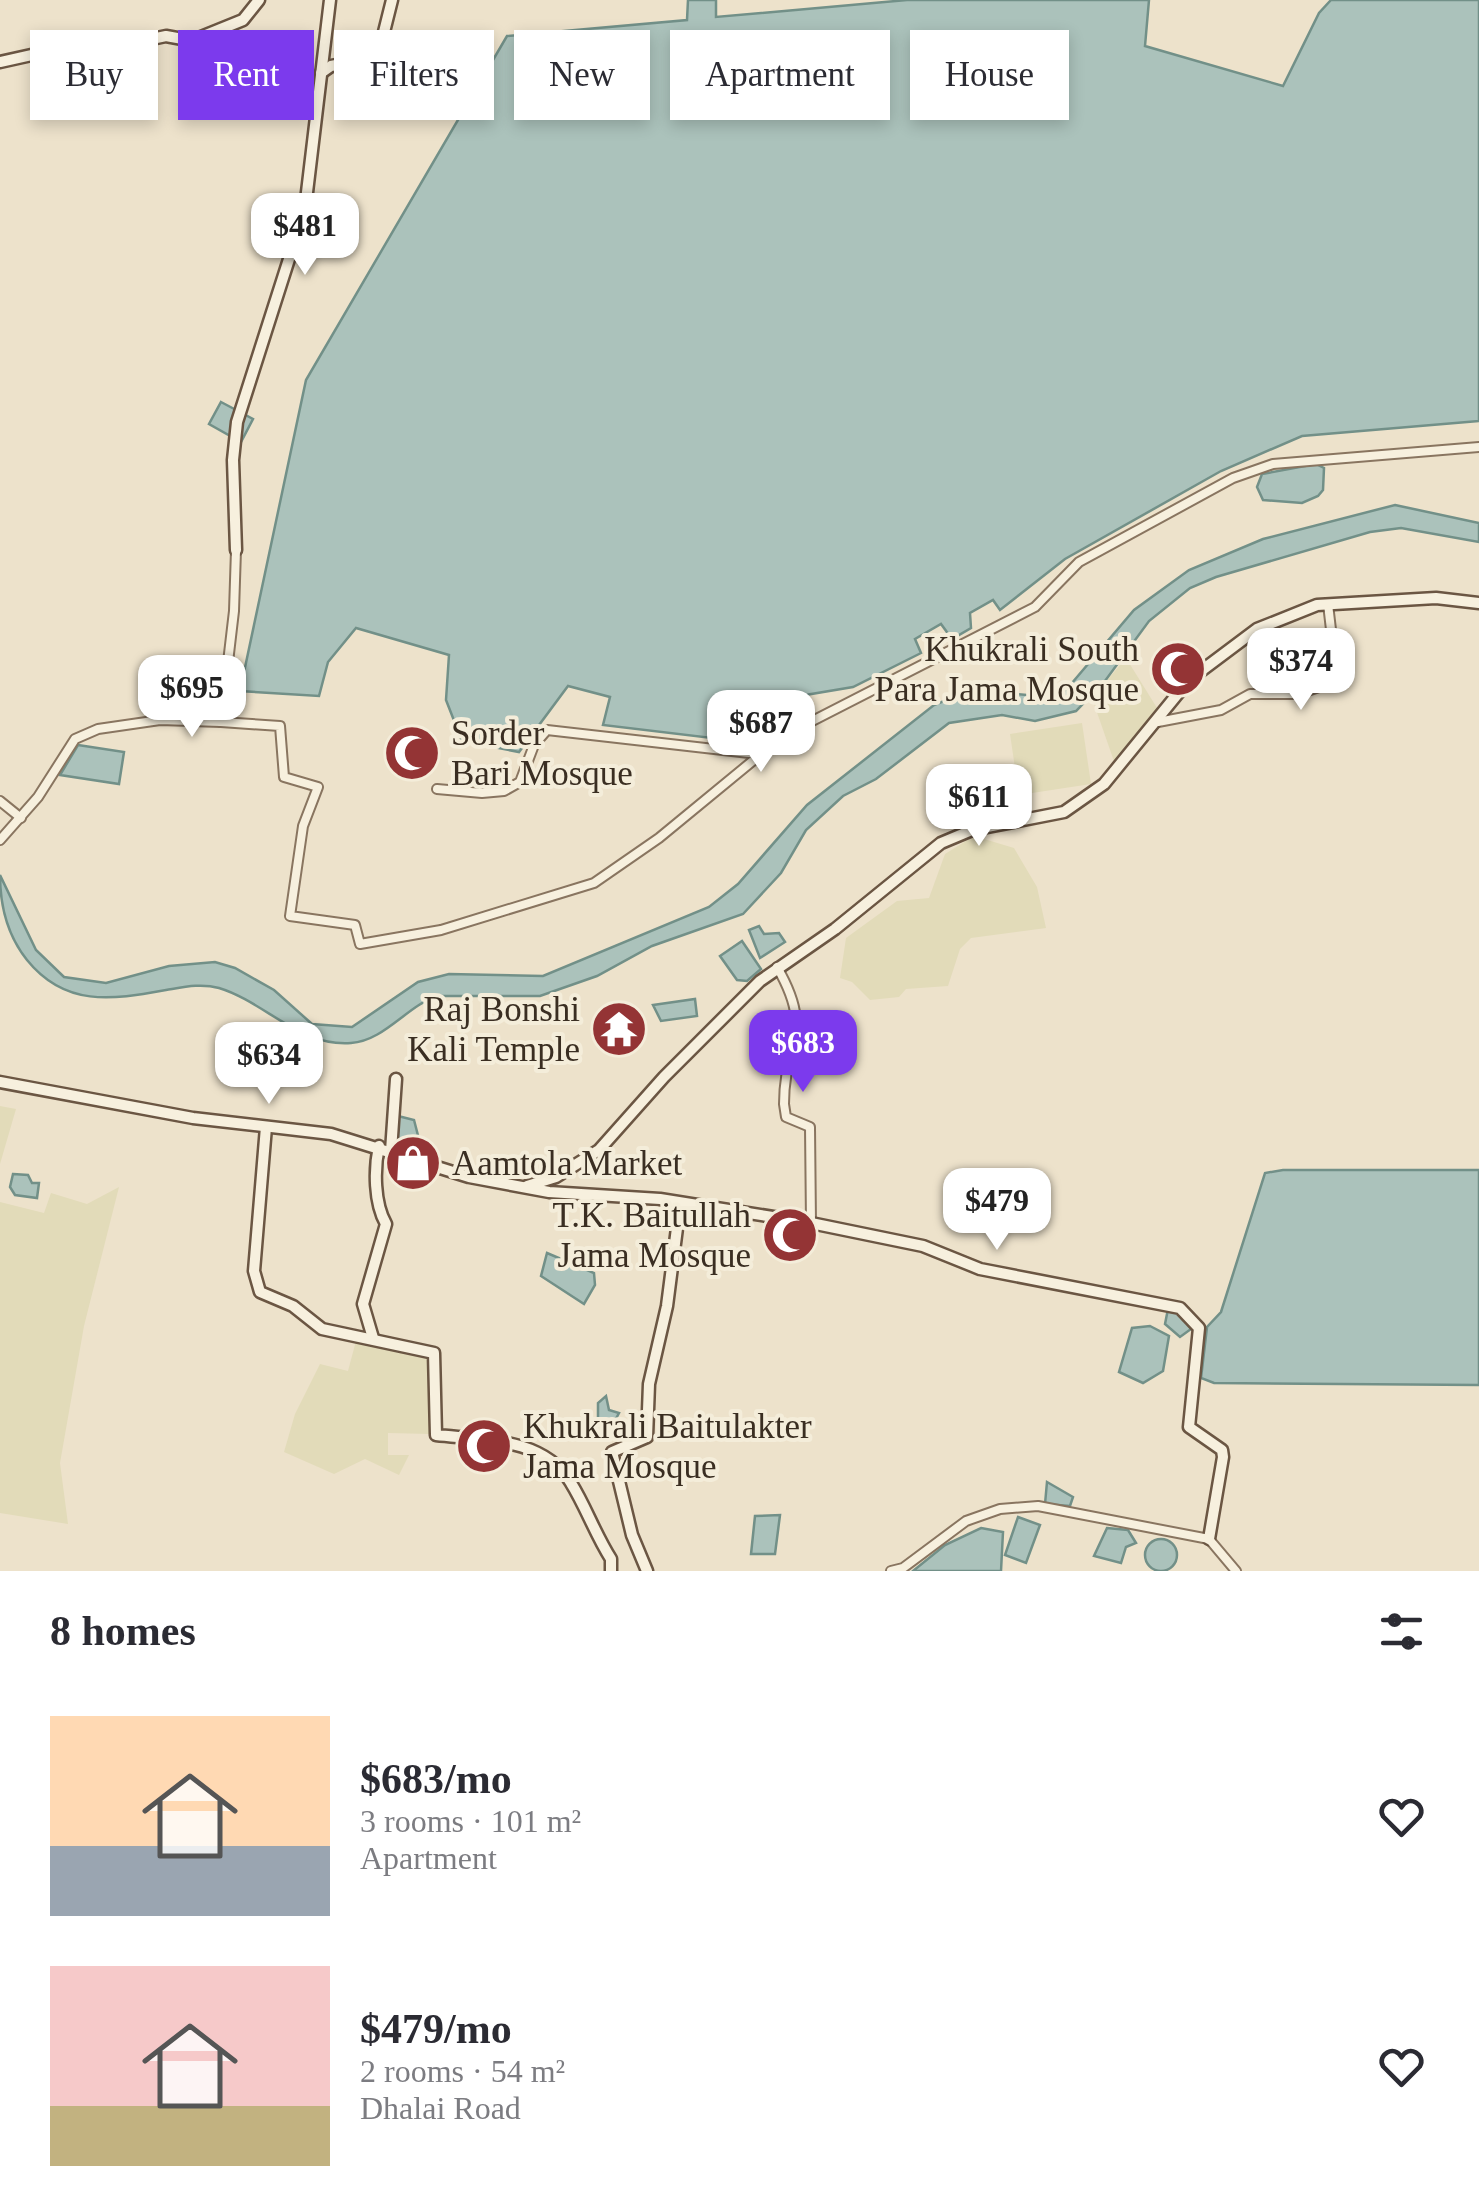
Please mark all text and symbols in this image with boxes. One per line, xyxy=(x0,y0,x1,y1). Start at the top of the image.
chip: Buy xyxy=(30,30,158,120)
chip: Rent xyxy=(178,30,314,120)
chip: Filters xyxy=(334,30,494,120)
chip: New xyxy=(514,30,650,120)
chip: Apartment xyxy=(670,30,890,120)
chip: House xyxy=(910,30,1069,120)
pin: $481 xyxy=(246,193,364,278)
text: $481 xyxy=(273,207,337,243)
pin: $374 xyxy=(1242,628,1360,713)
place label: Khukrali South Para Jama Mosque xyxy=(875,630,1139,709)
mosque icon: Khukrali South Para Jama Mosque xyxy=(1148,639,1208,699)
text: $374 xyxy=(1269,642,1333,678)
pin: $695 xyxy=(133,655,251,740)
text: $695 xyxy=(160,669,224,705)
pin: $687 xyxy=(702,690,820,775)
text: $687 xyxy=(729,704,793,740)
place label: Sorder Bari Mosque xyxy=(451,714,633,793)
mosque icon: Sorder Bari Mosque xyxy=(382,723,442,783)
pin: $611 xyxy=(920,764,1038,849)
text: $611 xyxy=(948,778,1010,814)
place label: Raj Bonshi Kali Temple xyxy=(407,990,580,1069)
temple icon: Raj Bonshi Kali Temple xyxy=(589,999,649,1059)
pin: $683 xyxy=(744,1010,862,1095)
pin: $634 xyxy=(210,1022,328,1107)
text: $683 xyxy=(771,1024,835,1060)
text: $634 xyxy=(237,1036,301,1072)
shop icon: Aamtola Market xyxy=(383,1133,443,1193)
place label: Aamtola Market xyxy=(452,1144,683,1183)
pin: $479 xyxy=(938,1168,1056,1253)
text: $479 xyxy=(965,1182,1029,1218)
place label: T.K. Baitullah Jama Mosque xyxy=(552,1196,751,1275)
mosque icon: T.K. Baitullah Jama Mosque xyxy=(760,1205,820,1265)
place label: Khukrali Baitulakter Jama Mosque xyxy=(523,1407,812,1486)
mosque icon: Khukrali Baitulakter Jama Mosque xyxy=(454,1416,514,1476)
icon: filters xyxy=(1374,1604,1429,1659)
text: 8 homes xyxy=(50,1608,196,1654)
icon: home xyxy=(130,1756,250,1876)
text: $683/mo xyxy=(360,1756,512,1802)
icon: heart xyxy=(1374,1789,1429,1844)
text: 3 rooms · 101 m² xyxy=(360,1803,581,1839)
text: Apartment xyxy=(360,1840,497,1876)
icon: home xyxy=(130,2006,250,2126)
text: $479/mo xyxy=(360,2006,512,2052)
icon: heart xyxy=(1374,2039,1429,2094)
text: 2 rooms · 54 m² xyxy=(360,2053,565,2089)
text: Dhalai Road xyxy=(360,2090,521,2126)

